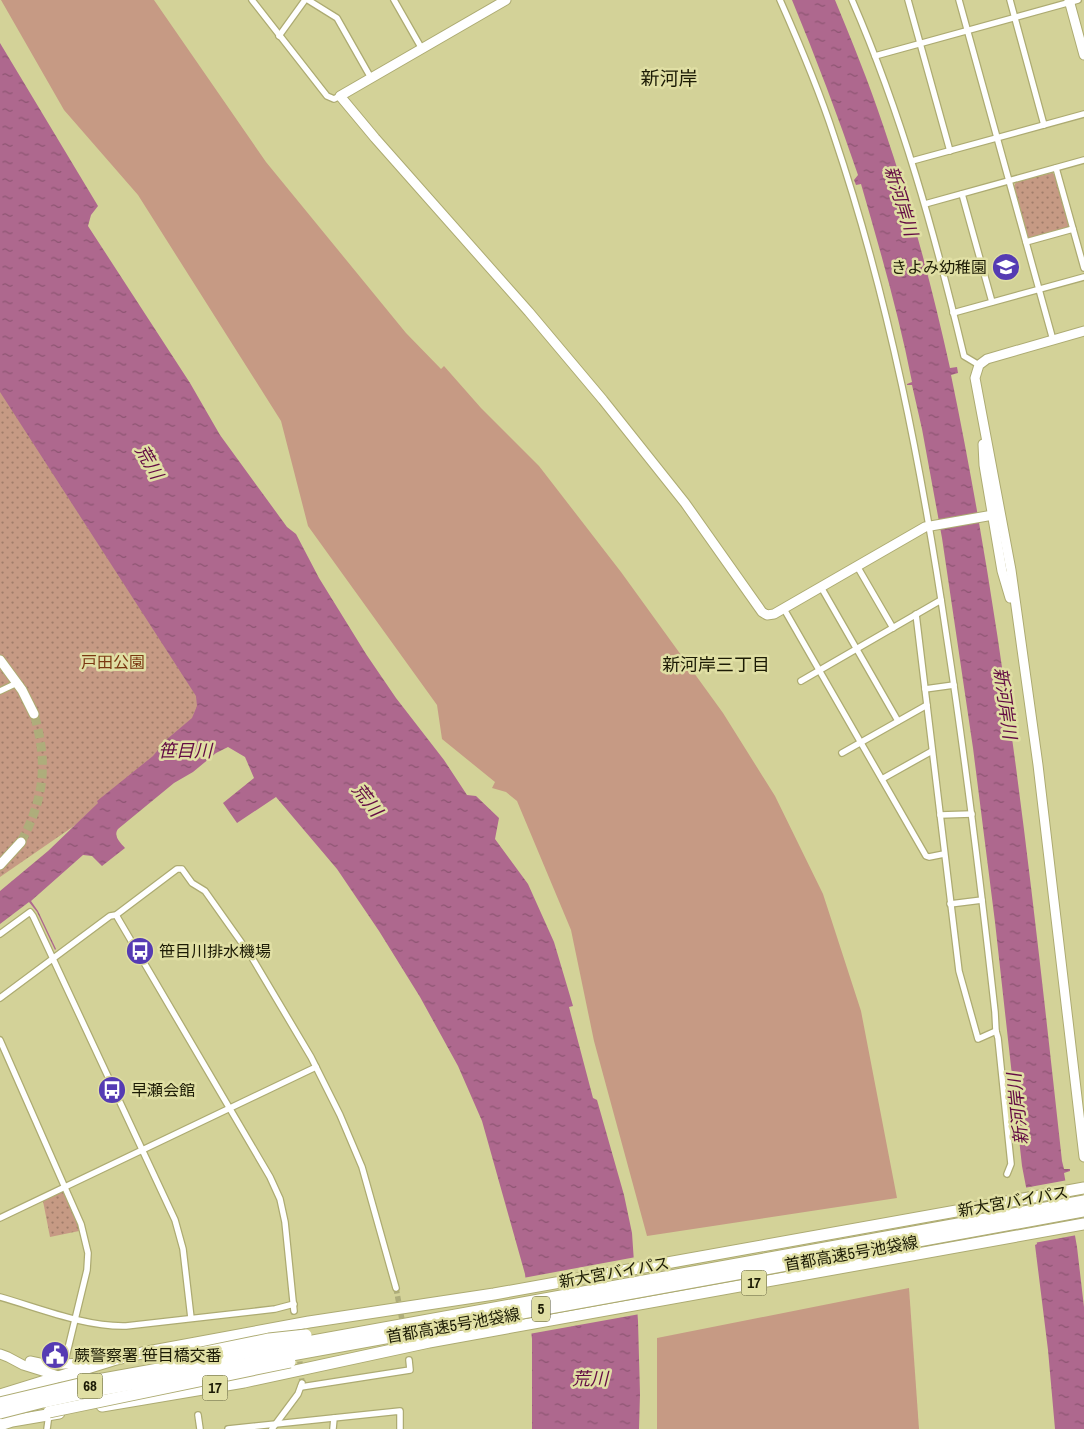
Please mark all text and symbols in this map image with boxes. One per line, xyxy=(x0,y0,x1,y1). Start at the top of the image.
district label: 新河岸 xyxy=(640,65,698,91)
water label: 新河岸川 xyxy=(879,163,925,241)
school or university icon: きよみ幼稚園 xyxy=(991,252,1021,282)
place label: きよみ幼稚園 xyxy=(891,256,987,278)
water label: 荒川 xyxy=(130,440,170,485)
park label: 戸田公園 xyxy=(81,651,145,673)
district label: 新河岸三丁目 xyxy=(662,652,770,677)
water label: 新河岸川 xyxy=(988,666,1023,742)
water label: 笹目川 xyxy=(158,738,214,763)
water label: 荒川 xyxy=(346,778,390,823)
bus stop icon: 笹目川排水機場 xyxy=(125,936,155,966)
place label: 笹目川排水機場 xyxy=(159,940,271,962)
water label: 新河岸川 xyxy=(1001,1070,1034,1146)
bus stop icon: 早瀬会館 xyxy=(97,1075,127,1105)
place label: 早瀬会館 xyxy=(131,1079,195,1101)
street label: 新大宮バイパス xyxy=(956,1180,1070,1222)
street label: 首都高速5号池袋線 xyxy=(782,1230,920,1276)
street label: 新大宮バイパス xyxy=(557,1251,671,1293)
road number: 17 xyxy=(742,1270,766,1296)
road number: 5 xyxy=(532,1296,550,1322)
street label: 首都高速5号池袋線 xyxy=(384,1302,522,1348)
public building icon: 蕨警察署 笹目橋交番 xyxy=(40,1340,70,1370)
place label: 蕨警察署 笹目橋交番 xyxy=(74,1344,222,1366)
water label: 荒川 xyxy=(572,1366,610,1391)
road number: 68 xyxy=(78,1374,102,1398)
road number: 17 xyxy=(202,1376,228,1400)

